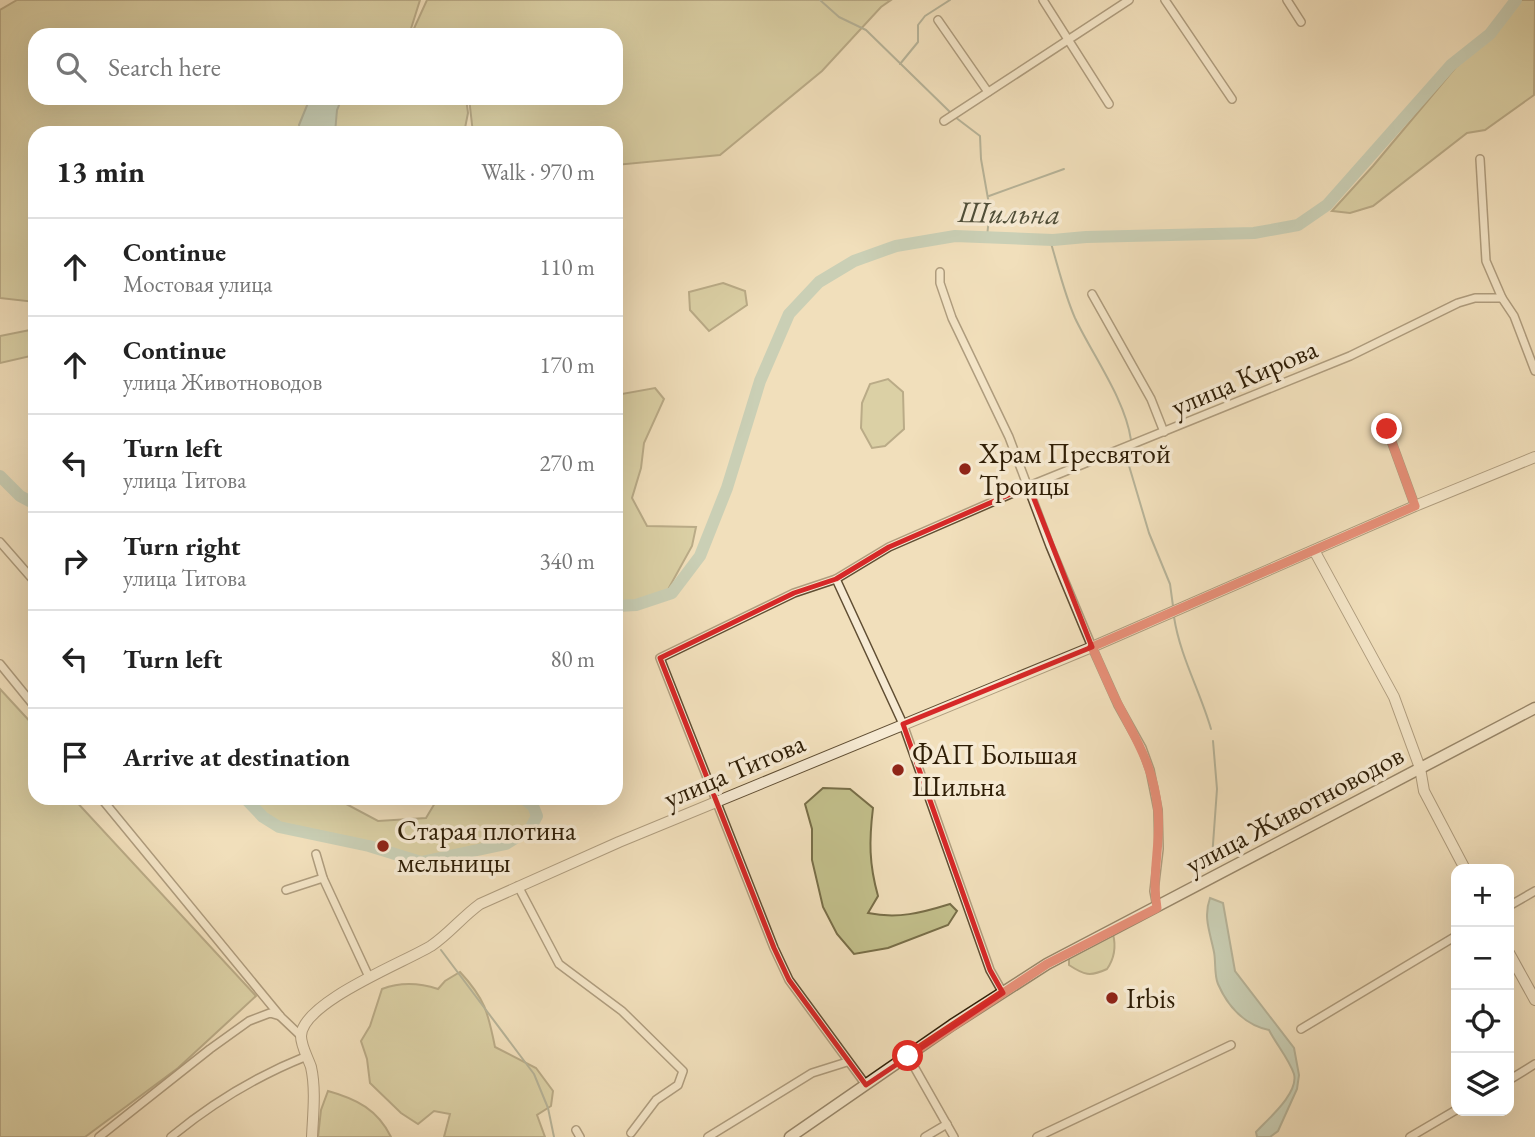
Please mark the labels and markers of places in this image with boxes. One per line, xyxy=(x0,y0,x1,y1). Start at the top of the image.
place label: Храм Пресвятой Троицы xyxy=(978,435,1171,503)
marker: Храм Пресвятой Троицы xyxy=(957,461,973,477)
place label: ФАП Большая Шильна xyxy=(912,736,1077,804)
marker: ФАП Большая Шильна xyxy=(890,762,906,778)
place label: Старая плотина мельницы xyxy=(397,812,577,880)
marker: Старая плотина мельницы xyxy=(375,838,391,854)
place label: Irbis xyxy=(1126,980,1175,1016)
marker: Irbis xyxy=(1104,990,1120,1006)

